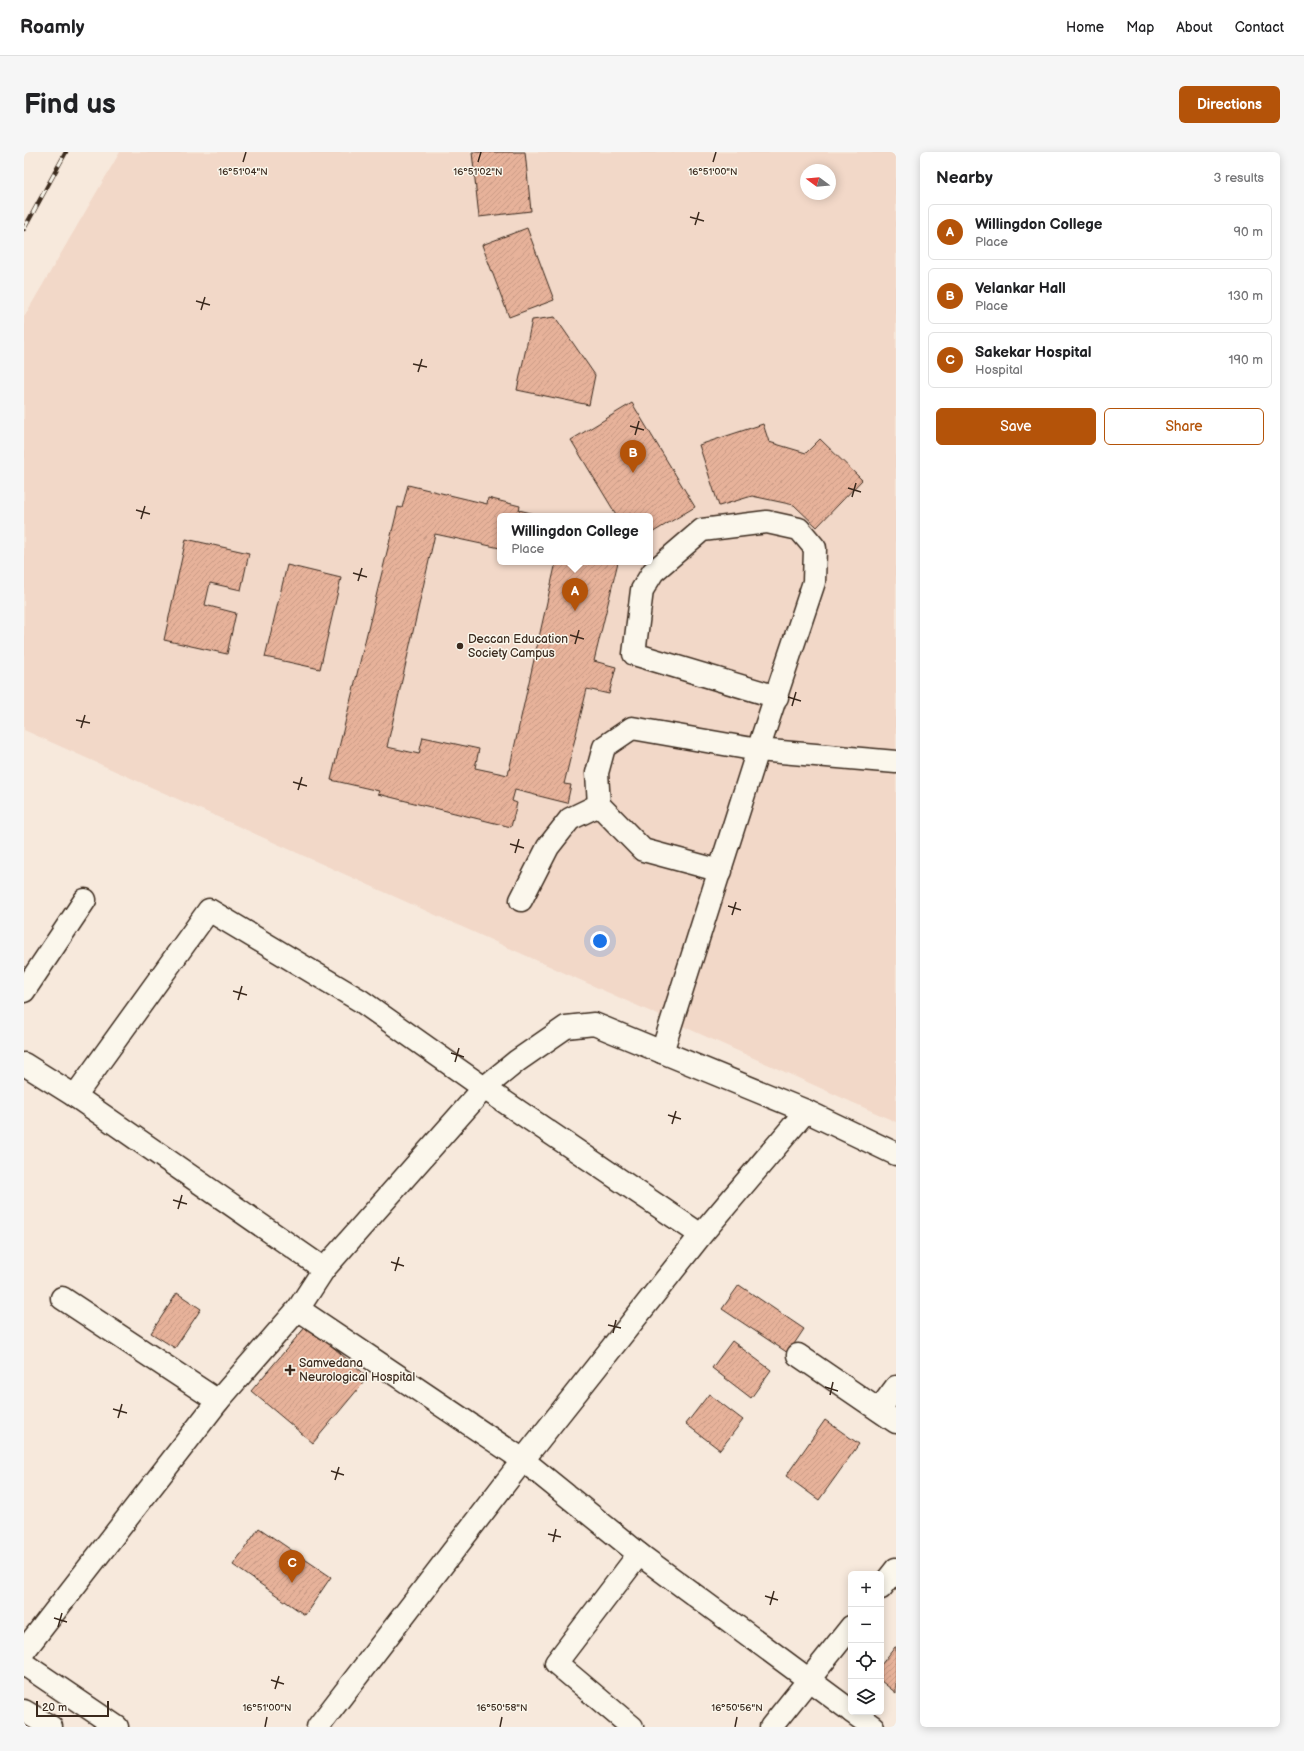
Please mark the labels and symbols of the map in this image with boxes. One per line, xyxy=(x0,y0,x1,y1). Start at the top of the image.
north arrow xyxy=(800,164,836,200)
text: 16°51'04"N xyxy=(218,166,268,178)
text: 16°51'02"N xyxy=(453,166,503,178)
text: 16°51'00"N xyxy=(688,166,738,178)
pin: B xyxy=(620,440,646,473)
pin: A xyxy=(562,578,588,611)
place label: Deccan Education Society Campus xyxy=(468,632,568,661)
marker: Deccan Education Society Campus xyxy=(455,641,465,651)
your location xyxy=(590,931,610,951)
place label: Samvedana Neurological Hospital xyxy=(299,1356,415,1385)
marker: Samvedana Neurological Hospital xyxy=(284,1364,296,1376)
pin: C xyxy=(279,1550,305,1583)
scale bar xyxy=(36,1699,109,1718)
text: 16°51'00"N xyxy=(242,1702,292,1714)
text: 16°50'58"N xyxy=(476,1702,528,1714)
text: 16°50'56"N xyxy=(711,1702,763,1714)

